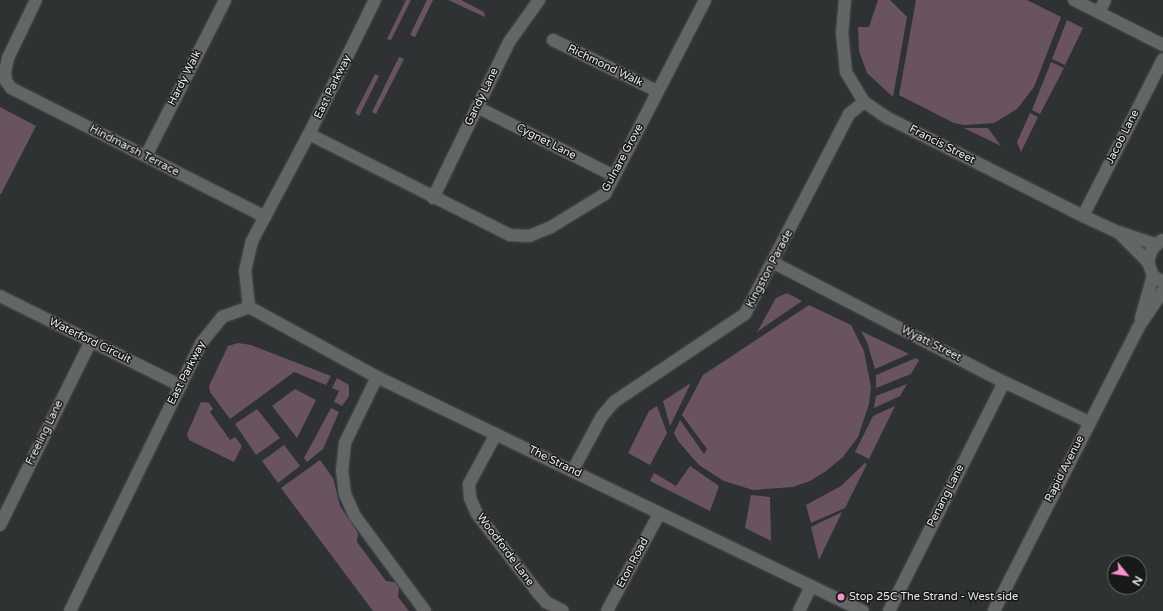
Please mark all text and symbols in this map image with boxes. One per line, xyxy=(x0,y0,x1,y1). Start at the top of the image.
street label: Richmond Walk xyxy=(565,42,645,90)
street label: Hardy Walk xyxy=(166,48,204,108)
street label: East Parkway xyxy=(312,53,354,121)
street label: Gandy Lane xyxy=(462,66,502,128)
street label: Jacob Lane xyxy=(1104,108,1142,166)
street label: Cygnet Lane xyxy=(514,121,578,163)
street label: Gulnare Grove xyxy=(600,122,646,194)
street label: Hindmarsh Terrace xyxy=(87,123,181,179)
street label: Francis Street xyxy=(907,123,977,167)
street label: Kingston Parade xyxy=(744,228,796,310)
street label: Waterford Circuit xyxy=(47,315,133,367)
street label: Wyatt Street xyxy=(899,323,963,365)
street label: East Parkway xyxy=(165,339,209,407)
street label: Freeling Lane xyxy=(24,399,66,467)
street label: Rapid Avenue xyxy=(1043,434,1087,504)
street label: The Strand xyxy=(526,444,584,480)
street label: Penang Lane xyxy=(925,463,967,529)
street label: Woodforde Lane xyxy=(474,511,536,589)
street label: Eton Road xyxy=(614,536,652,590)
north arrow xyxy=(1107,555,1147,595)
text: N xyxy=(1129,574,1145,588)
place label: Stop 25C The Strand - West side xyxy=(849,590,1018,604)
marker: Stop 25C The Strand - West side xyxy=(836,592,846,602)

